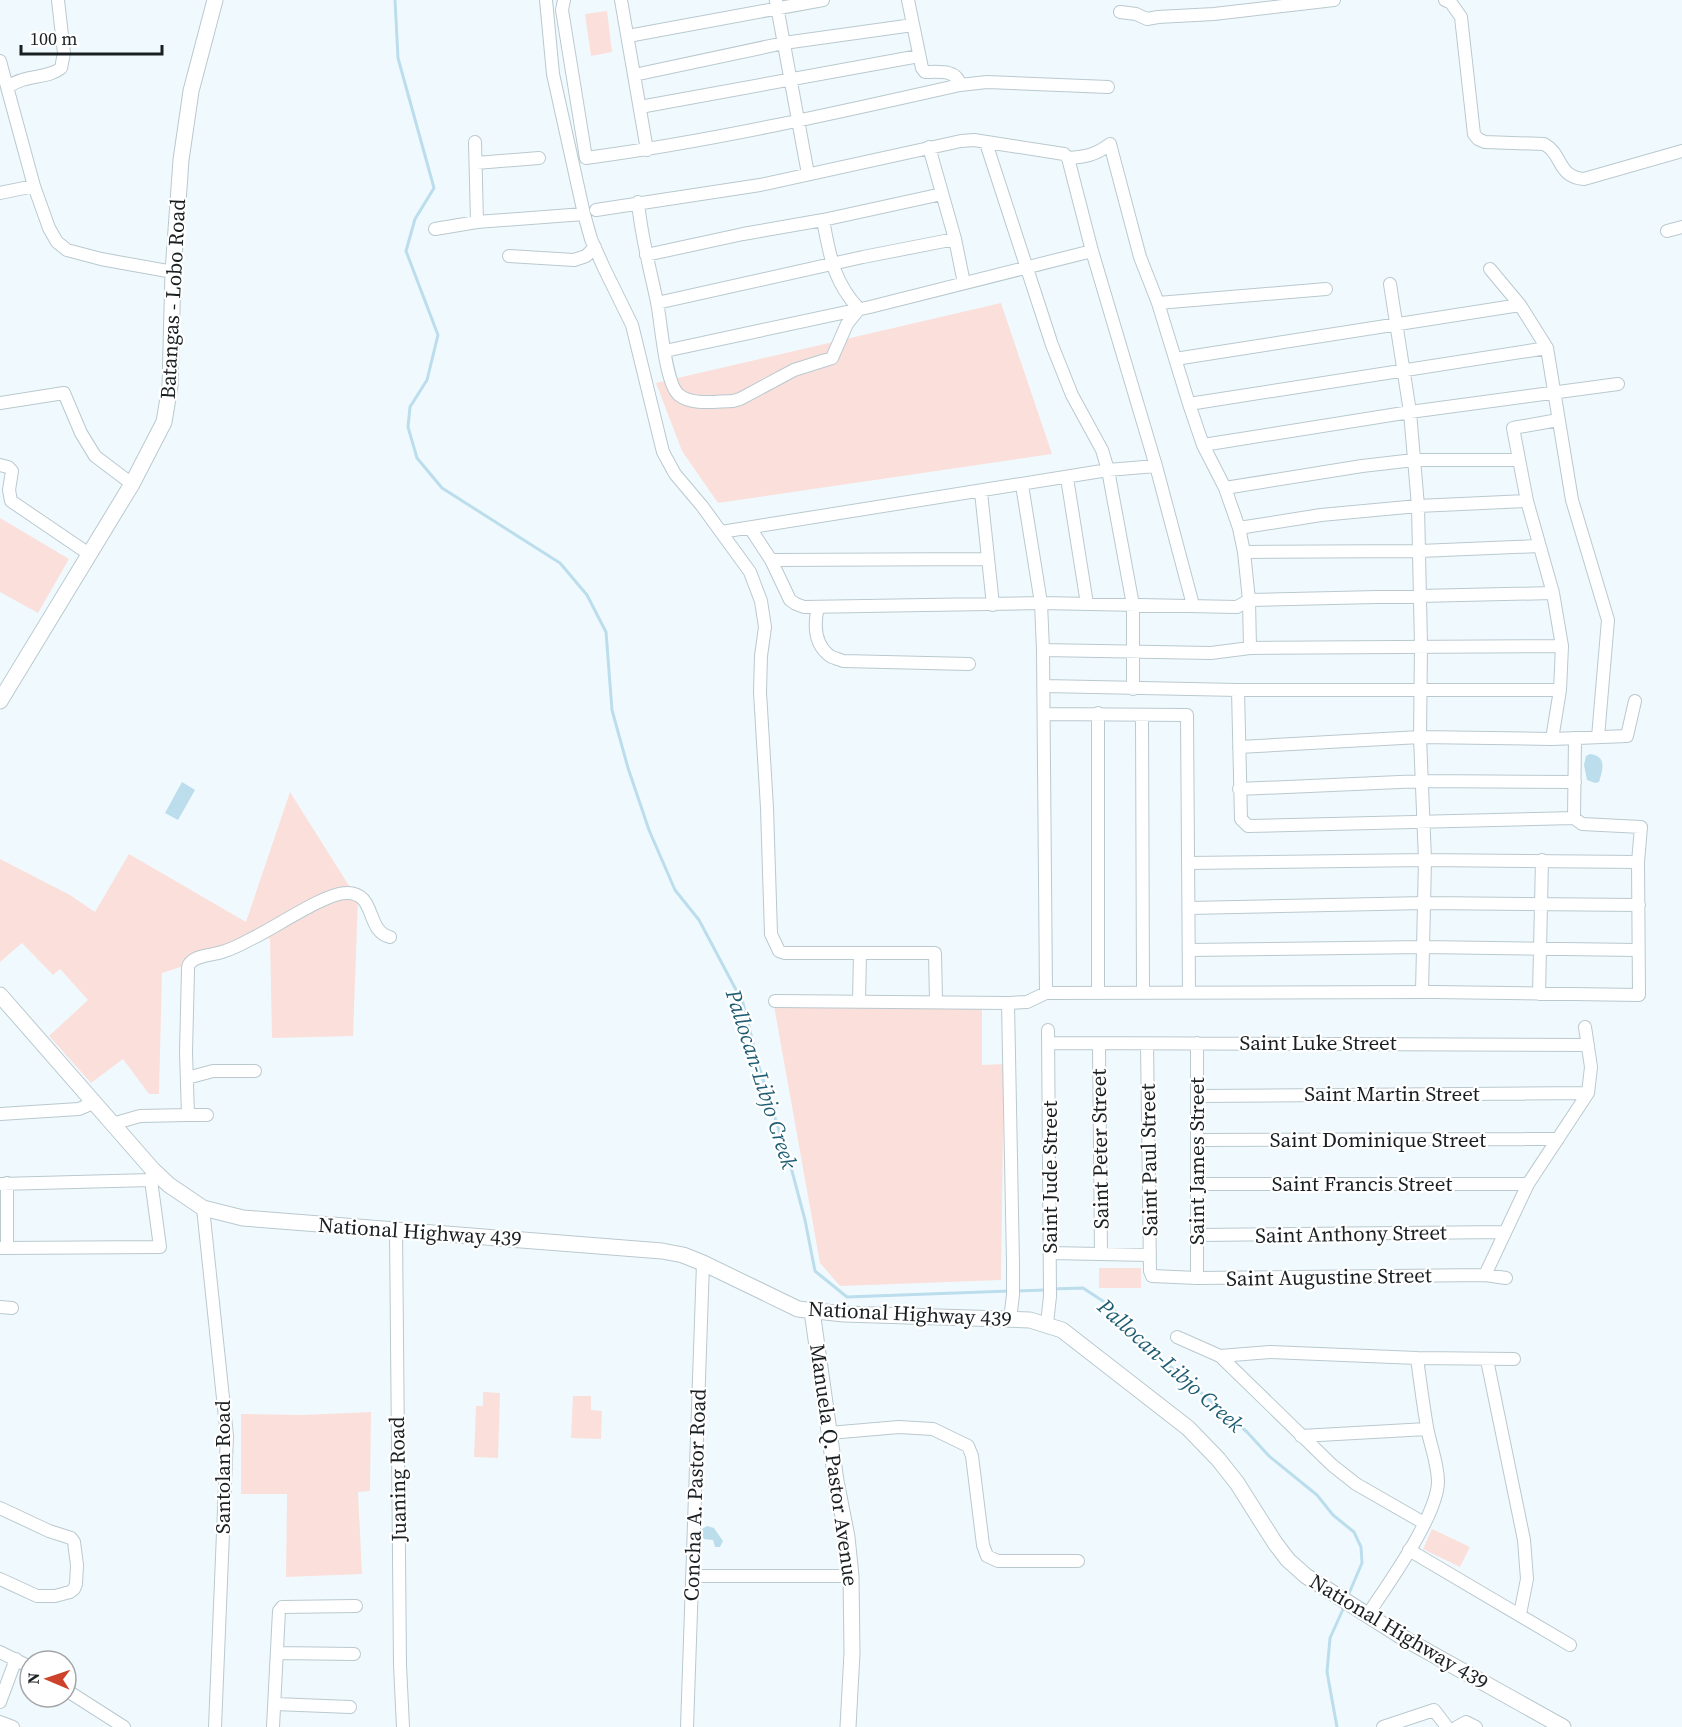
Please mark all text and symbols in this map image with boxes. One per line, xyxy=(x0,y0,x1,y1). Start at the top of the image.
scale bar xyxy=(21,18,162,56)
text: 100 m xyxy=(30,26,77,51)
street label: Batangas - Lobo Road xyxy=(153,198,192,400)
water label: Pallocan-Libjo Creek xyxy=(719,985,805,1173)
street label: Saint Luke Street xyxy=(1239,1028,1397,1057)
street label: Saint Peter Street xyxy=(1084,1068,1115,1229)
street label: Saint James Street xyxy=(1182,1077,1211,1245)
street label: Saint Martin Street xyxy=(1304,1079,1480,1108)
street label: Saint Paul Street xyxy=(1133,1083,1164,1237)
street label: Saint Jude Street xyxy=(1035,1100,1064,1254)
street label: Saint Dominique Street xyxy=(1270,1125,1486,1154)
street label: Saint Francis Street xyxy=(1272,1169,1452,1198)
street label: National Highway 439 xyxy=(317,1210,523,1253)
street label: Saint Anthony Street xyxy=(1255,1217,1447,1250)
street label: Saint Augustine Street xyxy=(1226,1260,1432,1293)
water label: Pallocan-Libjo Creek xyxy=(1091,1291,1251,1439)
street label: National Highway 439 xyxy=(807,1294,1013,1333)
street label: Manuela Q. Pastor Avenue xyxy=(803,1342,866,1588)
street label: Concha A. Pastor Road xyxy=(676,1388,713,1602)
street label: Santolan Road xyxy=(208,1400,237,1534)
street label: Juaning Road xyxy=(382,1416,413,1543)
street label: National Highway 439 xyxy=(1304,1567,1494,1696)
north arrow xyxy=(18,1649,78,1709)
text: N xyxy=(22,1672,44,1685)

